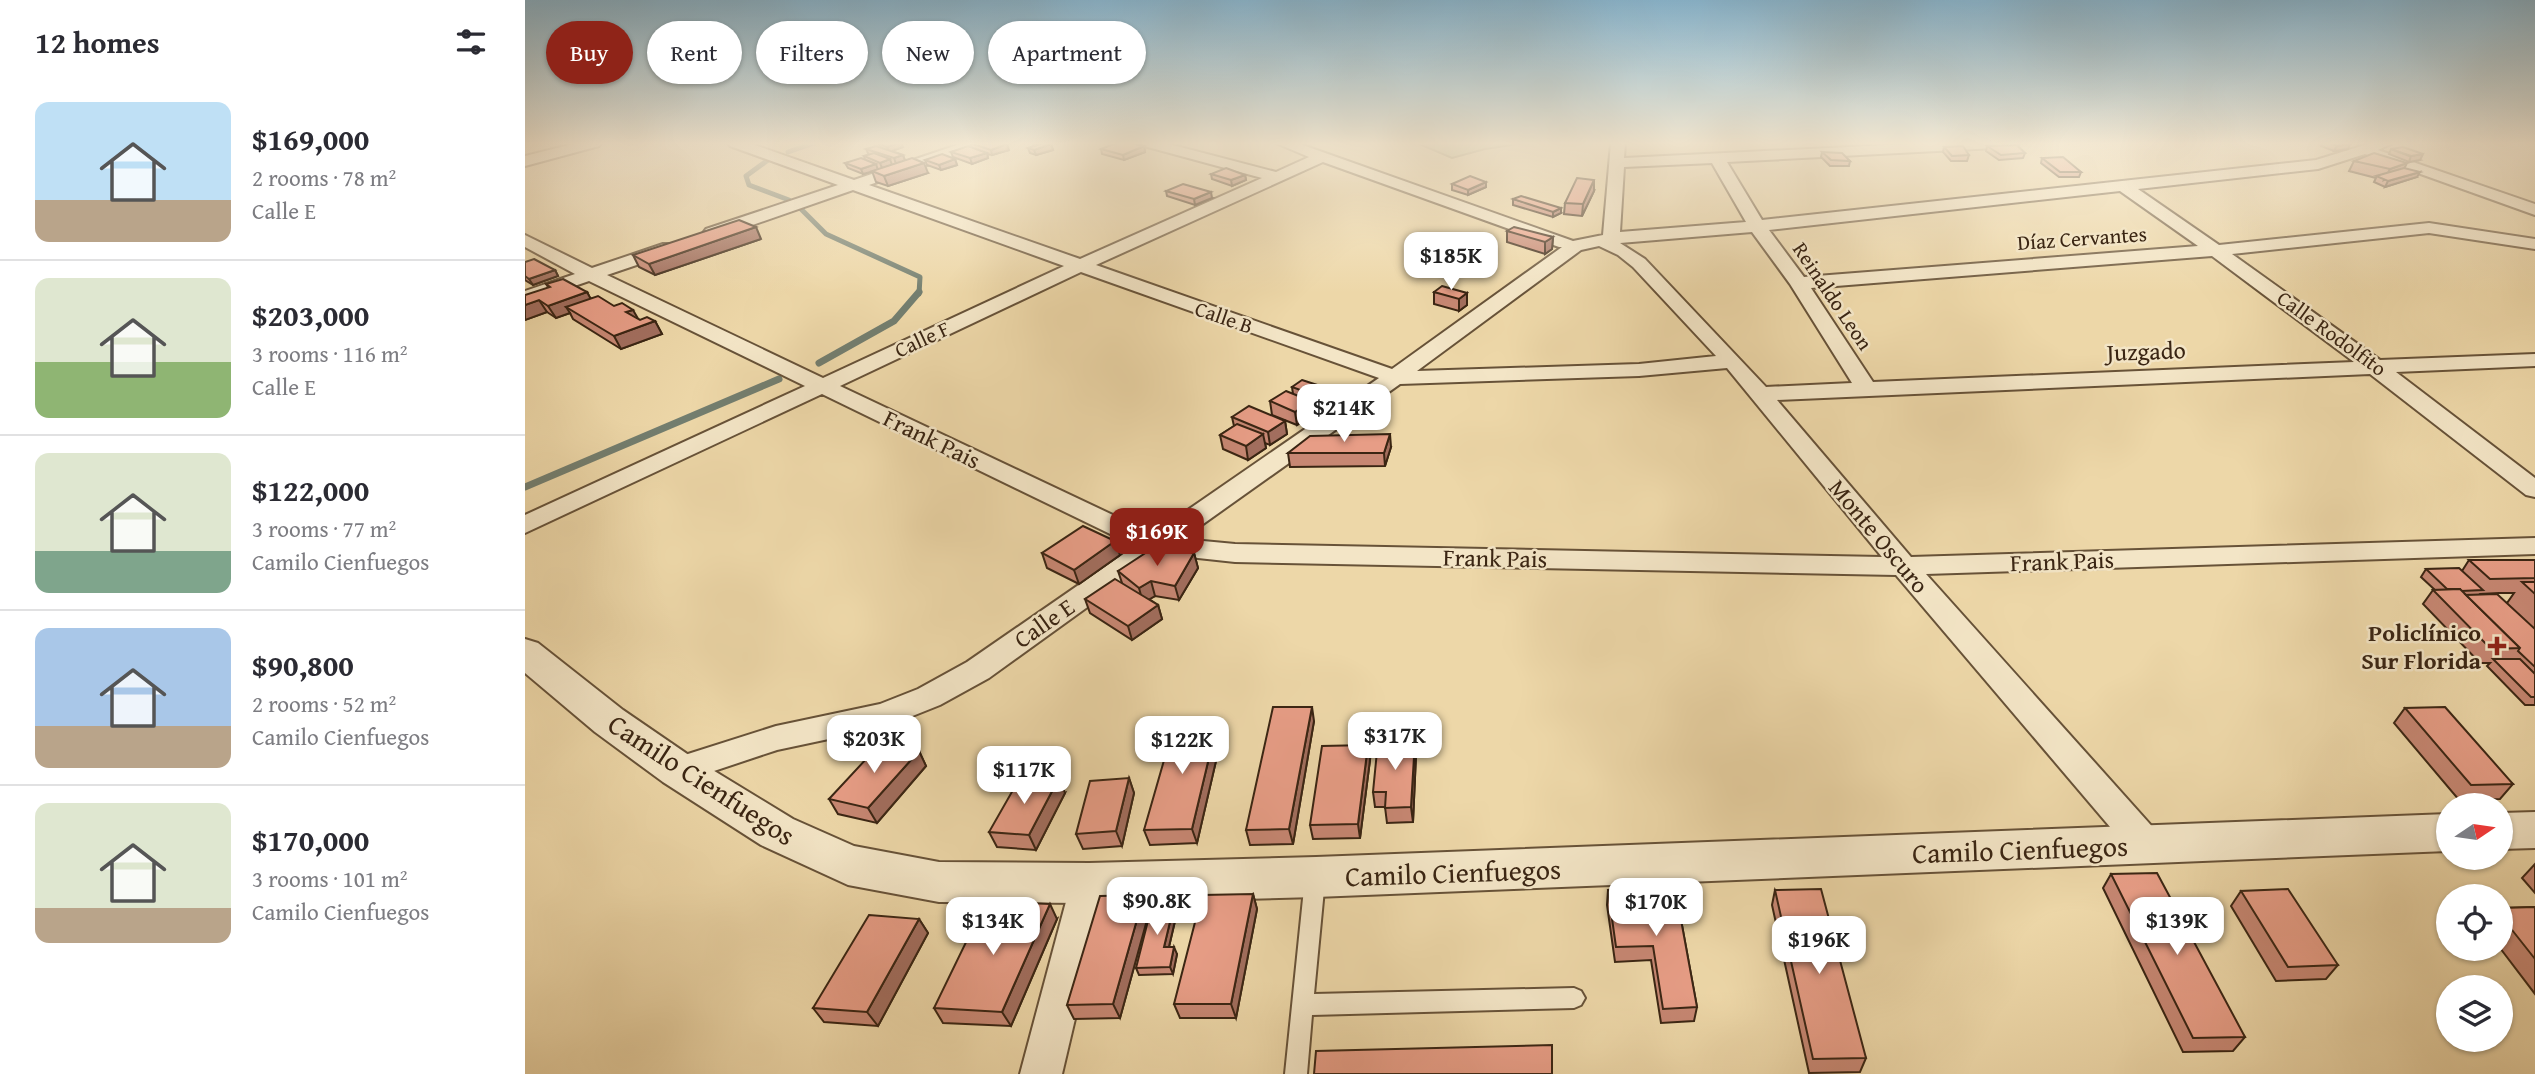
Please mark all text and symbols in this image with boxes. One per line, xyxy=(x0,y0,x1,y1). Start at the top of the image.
text: 12 homes xyxy=(35,20,160,64)
chip: Buy xyxy=(546,21,633,84)
chip: Rent xyxy=(647,21,742,84)
chip: Filters xyxy=(756,21,868,84)
chip: New xyxy=(882,21,974,84)
chip: Apartment xyxy=(988,21,1146,84)
icon: filters xyxy=(452,23,490,61)
text: $169,000 xyxy=(252,117,369,161)
icon: home xyxy=(91,130,175,214)
text: 2 rooms · 78 m² xyxy=(252,161,396,194)
text: Calle E xyxy=(252,194,316,227)
street label: Díaz Cervantes xyxy=(2016,218,2148,258)
pin: $185K xyxy=(1402,232,1500,292)
street label: Reinaldo Leon xyxy=(1785,236,1881,356)
text: $185K xyxy=(1420,238,1482,271)
street label: Calle Rodolfito xyxy=(2271,283,2393,383)
text: $203,000 xyxy=(252,293,369,337)
street label: Calle B xyxy=(1191,293,1257,341)
icon: home xyxy=(91,306,175,390)
street label: Calle F xyxy=(889,313,955,365)
street label: Juzgado xyxy=(2103,332,2186,370)
text: 3 rooms · 116 m² xyxy=(252,337,407,370)
text: Calle E xyxy=(252,370,316,403)
pin: $214K xyxy=(1295,384,1393,444)
text: $214K xyxy=(1313,390,1375,423)
street label: Frank Pais xyxy=(878,400,986,478)
text: $122,000 xyxy=(252,468,369,512)
street label: Monte Oscuro xyxy=(1821,471,1937,601)
icon: home xyxy=(91,481,175,565)
pin: $169K xyxy=(1108,508,1206,568)
text: 3 rooms · 77 m² xyxy=(252,512,396,545)
text: $169K xyxy=(1126,514,1188,547)
street label: Frank Pais xyxy=(1443,540,1547,576)
street label: Frank Pais xyxy=(2009,542,2115,580)
text: Camilo Cienfuegos xyxy=(252,545,429,578)
street label: Calle E xyxy=(1007,590,1081,656)
place label: Policlínico Sur Florida xyxy=(2361,615,2482,678)
marker: Policlínico Sur Florida xyxy=(2487,636,2507,656)
text: $90,800 xyxy=(252,643,354,687)
icon: home xyxy=(91,656,175,740)
text: 2 rooms · 52 m² xyxy=(252,687,396,720)
street label: Camilo Cienfuegos xyxy=(600,703,804,855)
pin: $317K xyxy=(1346,712,1444,772)
pin: $203K xyxy=(825,716,923,775)
pin: $122K xyxy=(1133,716,1231,776)
text: $317K xyxy=(1364,718,1426,751)
text: Camilo Cienfuegos xyxy=(252,720,429,753)
text: $203K xyxy=(843,721,905,754)
text: $122K xyxy=(1151,722,1213,755)
pin: $117K xyxy=(975,746,1073,806)
text: $117K xyxy=(993,752,1055,785)
north arrow xyxy=(2436,793,2513,870)
map controls xyxy=(2436,793,2513,1052)
text: $170,000 xyxy=(252,818,369,862)
street label: Camilo Cienfuegos xyxy=(1911,825,2129,873)
icon: home xyxy=(91,831,175,915)
street label: Camilo Cienfuegos xyxy=(1344,848,1562,896)
text: 3 rooms · 101 m² xyxy=(252,862,407,895)
pin: $90.8K xyxy=(1100,878,1214,937)
pin: $170K xyxy=(1607,878,1705,938)
text: $90.8K xyxy=(1123,883,1191,916)
text: $170K xyxy=(1625,884,1687,917)
button: locate xyxy=(2436,884,2513,961)
text: Camilo Cienfuegos xyxy=(252,895,429,928)
pin: $134K xyxy=(944,898,1042,957)
pin: $139K xyxy=(2128,898,2226,957)
text: $134K xyxy=(962,903,1024,936)
text: $139K xyxy=(2146,903,2208,936)
pin: $196K xyxy=(1770,916,1868,976)
text: $196K xyxy=(1788,922,1850,955)
button: layers xyxy=(2436,975,2513,1052)

